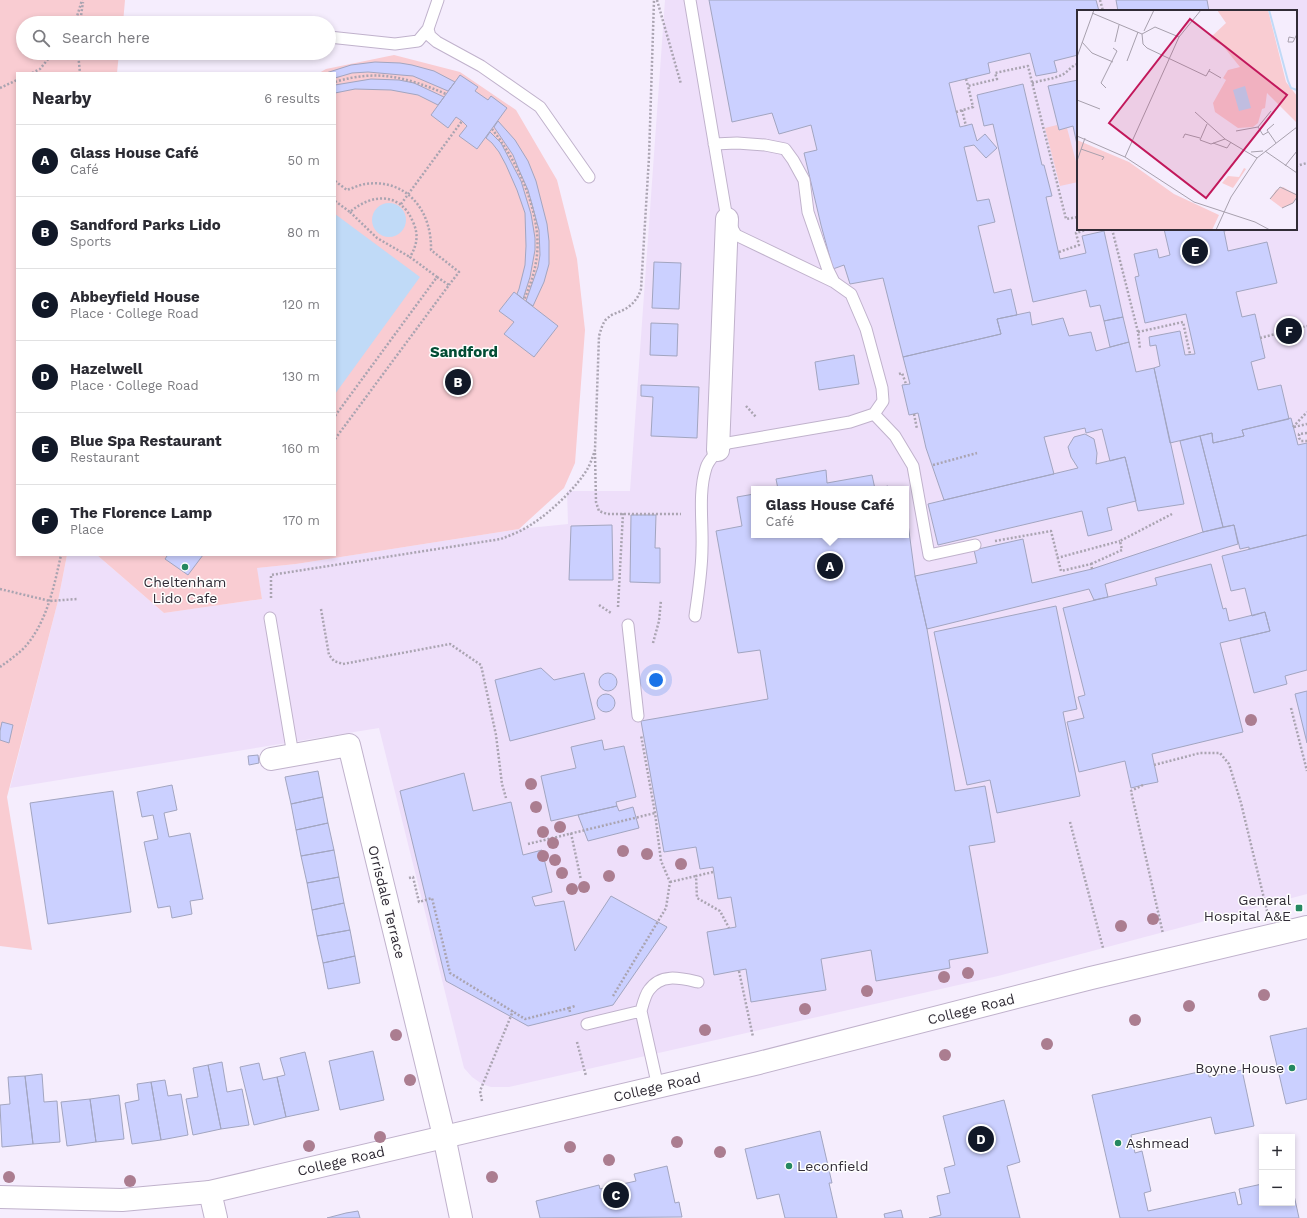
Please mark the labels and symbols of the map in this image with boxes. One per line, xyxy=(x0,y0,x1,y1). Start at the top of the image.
inset map xyxy=(1077,10,1297,230)
pin: E xyxy=(1182,236,1208,266)
pin: F xyxy=(1276,316,1302,346)
district label: Sandford xyxy=(430,343,498,361)
pin: B xyxy=(445,367,471,397)
pin: A xyxy=(817,551,843,581)
marker: Cheltenham Lido Cafe xyxy=(180,562,190,572)
place label: Cheltenham Lido Cafe xyxy=(144,574,226,606)
your location xyxy=(646,670,666,690)
street label: Orrisdale Terrace xyxy=(365,844,409,960)
place label: General Hospital A&E xyxy=(1204,892,1292,924)
marker: General Hospital A&E xyxy=(1294,903,1304,913)
street label: College Road xyxy=(926,990,1016,1028)
place label: Boyne House xyxy=(1195,1060,1284,1076)
marker: Boyne House xyxy=(1287,1063,1297,1073)
street label: College Road xyxy=(612,1069,702,1105)
pin: D xyxy=(968,1124,994,1154)
place label: Ashmead xyxy=(1126,1135,1189,1151)
marker: Ashmead xyxy=(1113,1138,1123,1148)
street label: College Road xyxy=(296,1143,386,1179)
place label: Leconfield xyxy=(797,1158,868,1174)
marker: Leconfield xyxy=(784,1161,794,1171)
pin: C xyxy=(603,1180,629,1210)

